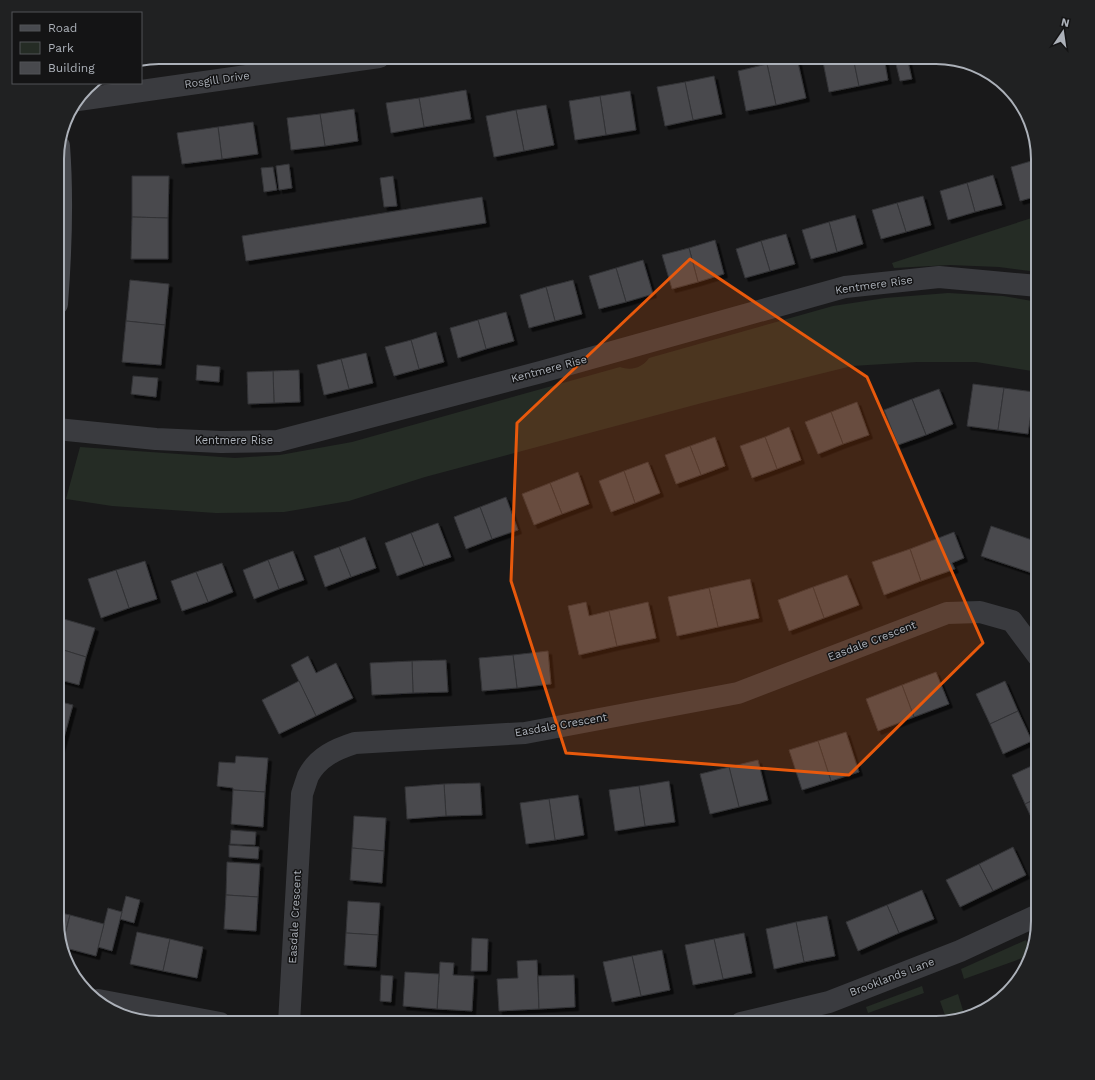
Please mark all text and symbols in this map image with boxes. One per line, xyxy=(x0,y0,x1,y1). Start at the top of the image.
legend xyxy=(12,12,142,84)
north arrow xyxy=(1043,12,1083,52)
text: N xyxy=(1060,15,1071,30)
text: Road xyxy=(48,21,77,35)
text: Park xyxy=(48,41,74,55)
text: Building xyxy=(48,61,95,75)
street label: Rosgill Drive xyxy=(184,69,250,91)
street label: Kentmere Rise xyxy=(834,273,914,297)
street label: Kentmere Rise xyxy=(510,353,588,385)
street label: Kentmere Rise xyxy=(195,434,273,447)
street label: Easdale Crescent xyxy=(826,618,918,664)
street label: Easdale Crescent xyxy=(514,710,609,740)
street label: Easdale Crescent xyxy=(286,870,304,964)
street label: Brooklands Lane xyxy=(848,955,936,999)

